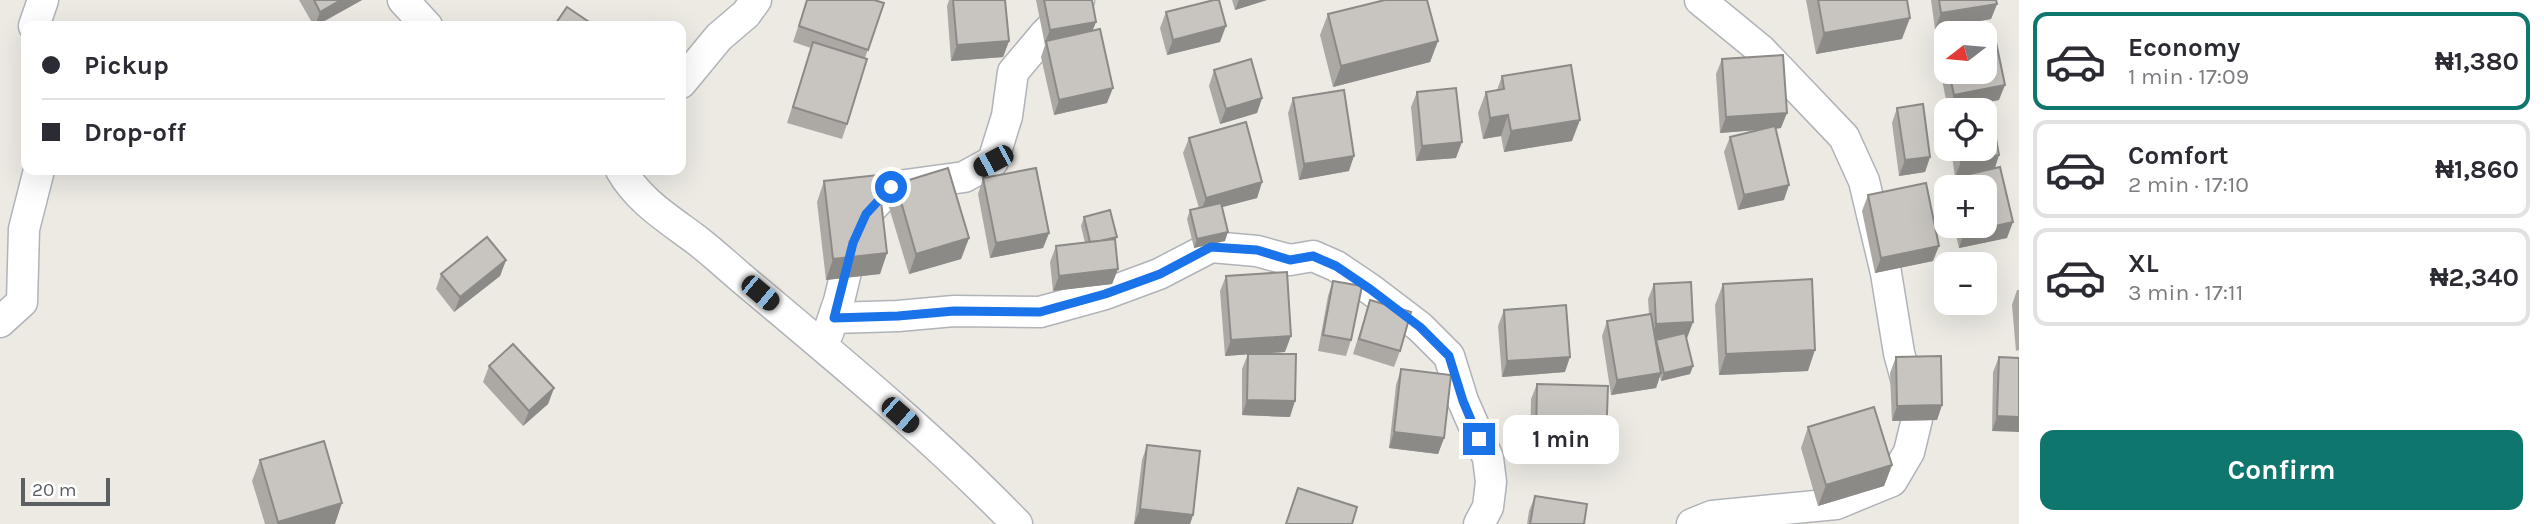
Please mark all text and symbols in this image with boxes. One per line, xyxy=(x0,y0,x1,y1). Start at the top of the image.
north arrow xyxy=(1934,21,1997,84)
map controls xyxy=(1934,21,1997,315)
icon: car xyxy=(2044,30,2107,93)
text: Economy xyxy=(2128,32,2240,63)
text: ₦1,380 xyxy=(2435,46,2519,77)
text: Pickup xyxy=(84,50,169,81)
text: 1 min · 17:09 xyxy=(2128,63,2249,90)
button: locate xyxy=(1934,98,1997,161)
text: Drop-off xyxy=(84,117,186,148)
icon: car xyxy=(2044,138,2107,201)
text: Comfort xyxy=(2128,140,2229,171)
car xyxy=(970,142,1017,180)
text: ₦1,860 xyxy=(2435,154,2519,185)
route start xyxy=(875,171,907,203)
text: 2 min · 17:10 xyxy=(2128,171,2249,198)
button: + xyxy=(1934,175,1997,238)
icon: car xyxy=(2044,246,2107,309)
text: XL xyxy=(2128,248,2159,279)
button: − xyxy=(1934,252,1997,315)
text: ₦2,340 xyxy=(2430,262,2519,293)
car xyxy=(738,271,783,315)
text: 3 min · 17:11 xyxy=(2128,279,2243,306)
car xyxy=(878,393,923,437)
callout: 1 min xyxy=(1504,414,1619,464)
route end xyxy=(1463,423,1495,455)
text: 1 min xyxy=(1532,426,1590,453)
button: Confirm xyxy=(2040,430,2523,510)
scale bar xyxy=(21,475,110,507)
text: 20 m xyxy=(32,479,77,501)

